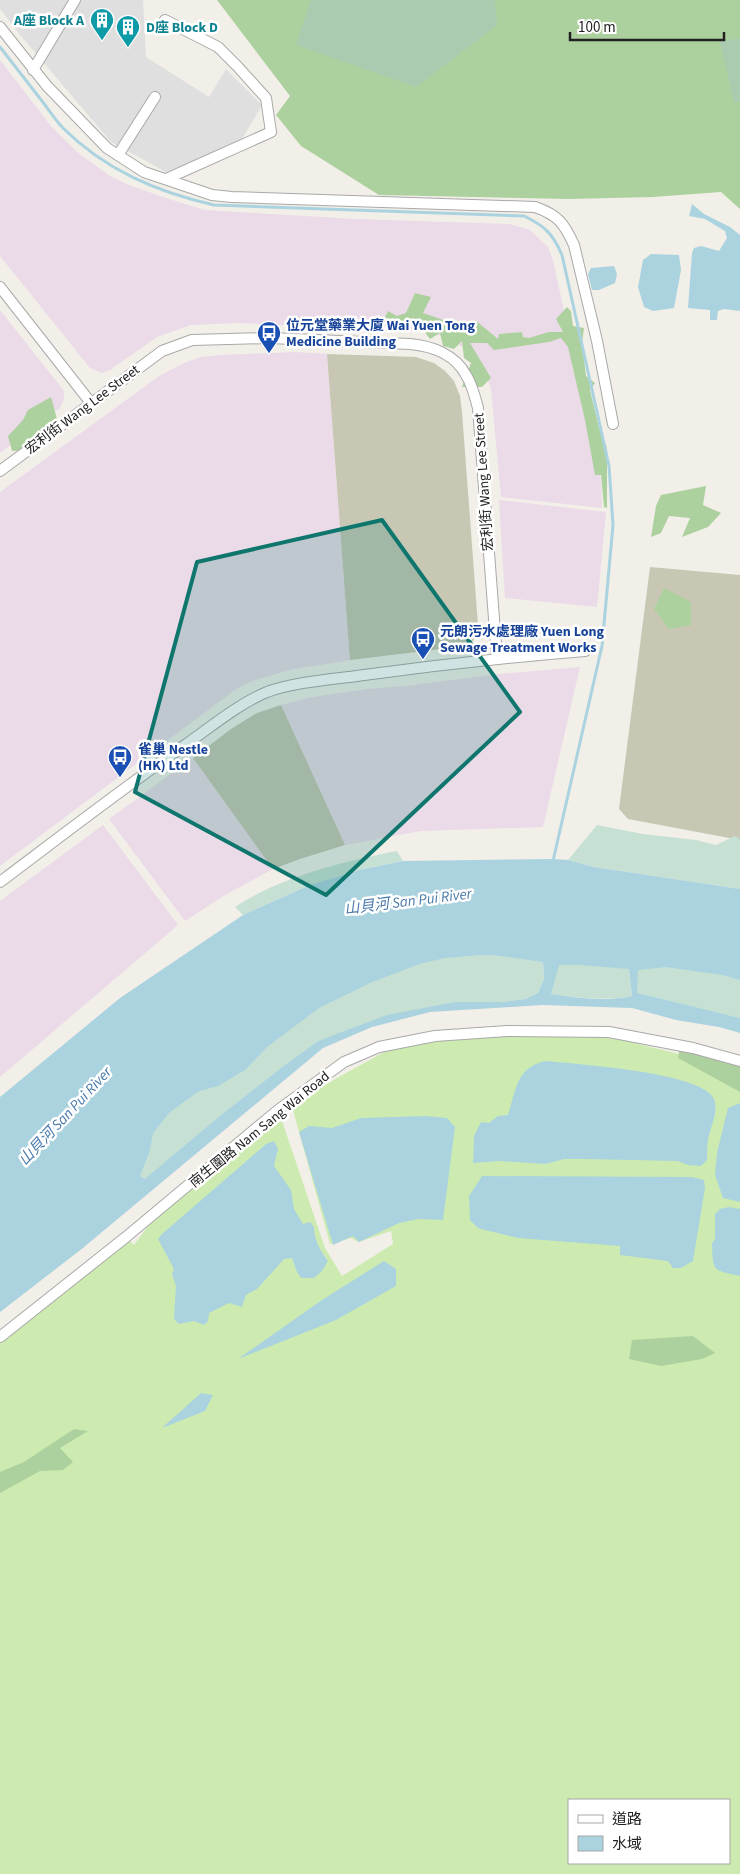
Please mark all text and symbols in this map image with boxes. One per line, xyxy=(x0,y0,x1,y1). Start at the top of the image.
building icon: A座 Block A xyxy=(89,7,115,41)
scale bar xyxy=(570,10,724,42)
place label: A座 Block A xyxy=(13,11,85,31)
building icon: D座 Block D xyxy=(115,14,141,48)
text: 100 m xyxy=(578,17,616,38)
place label: D座 Block D xyxy=(146,18,218,38)
place label: 位元堂藥業大廈 Wai Yuen Tong Medicine Building xyxy=(286,316,475,352)
bus stop icon: 位元堂藥業大廈 Wai Yuen Tong Medicine Building xyxy=(256,320,282,354)
street label: 宏利街 Wang Lee Street xyxy=(21,360,144,459)
street label: 宏利街 Wang Lee Street xyxy=(469,412,499,552)
place label: 元朗污水處理廠 Yuen Long Sewage Treatment Works xyxy=(440,622,604,658)
bus stop icon: 元朗污水處理廠 Yuen Long Sewage Treatment Works xyxy=(410,626,436,660)
place label: 雀巢 Nestle (HK) Ltd xyxy=(138,740,208,776)
bus stop icon: 雀巢 Nestle (HK) Ltd xyxy=(107,744,133,778)
water label: 山貝河 San Pui River xyxy=(343,883,474,920)
water label: 山貝河 San Pui River xyxy=(14,1062,117,1170)
street label: 南生圍路 Nam Sang Wai Road xyxy=(185,1067,334,1193)
legend xyxy=(568,1799,730,1864)
text: 道路 xyxy=(612,1809,642,1830)
text: 水域 xyxy=(612,1834,642,1855)

